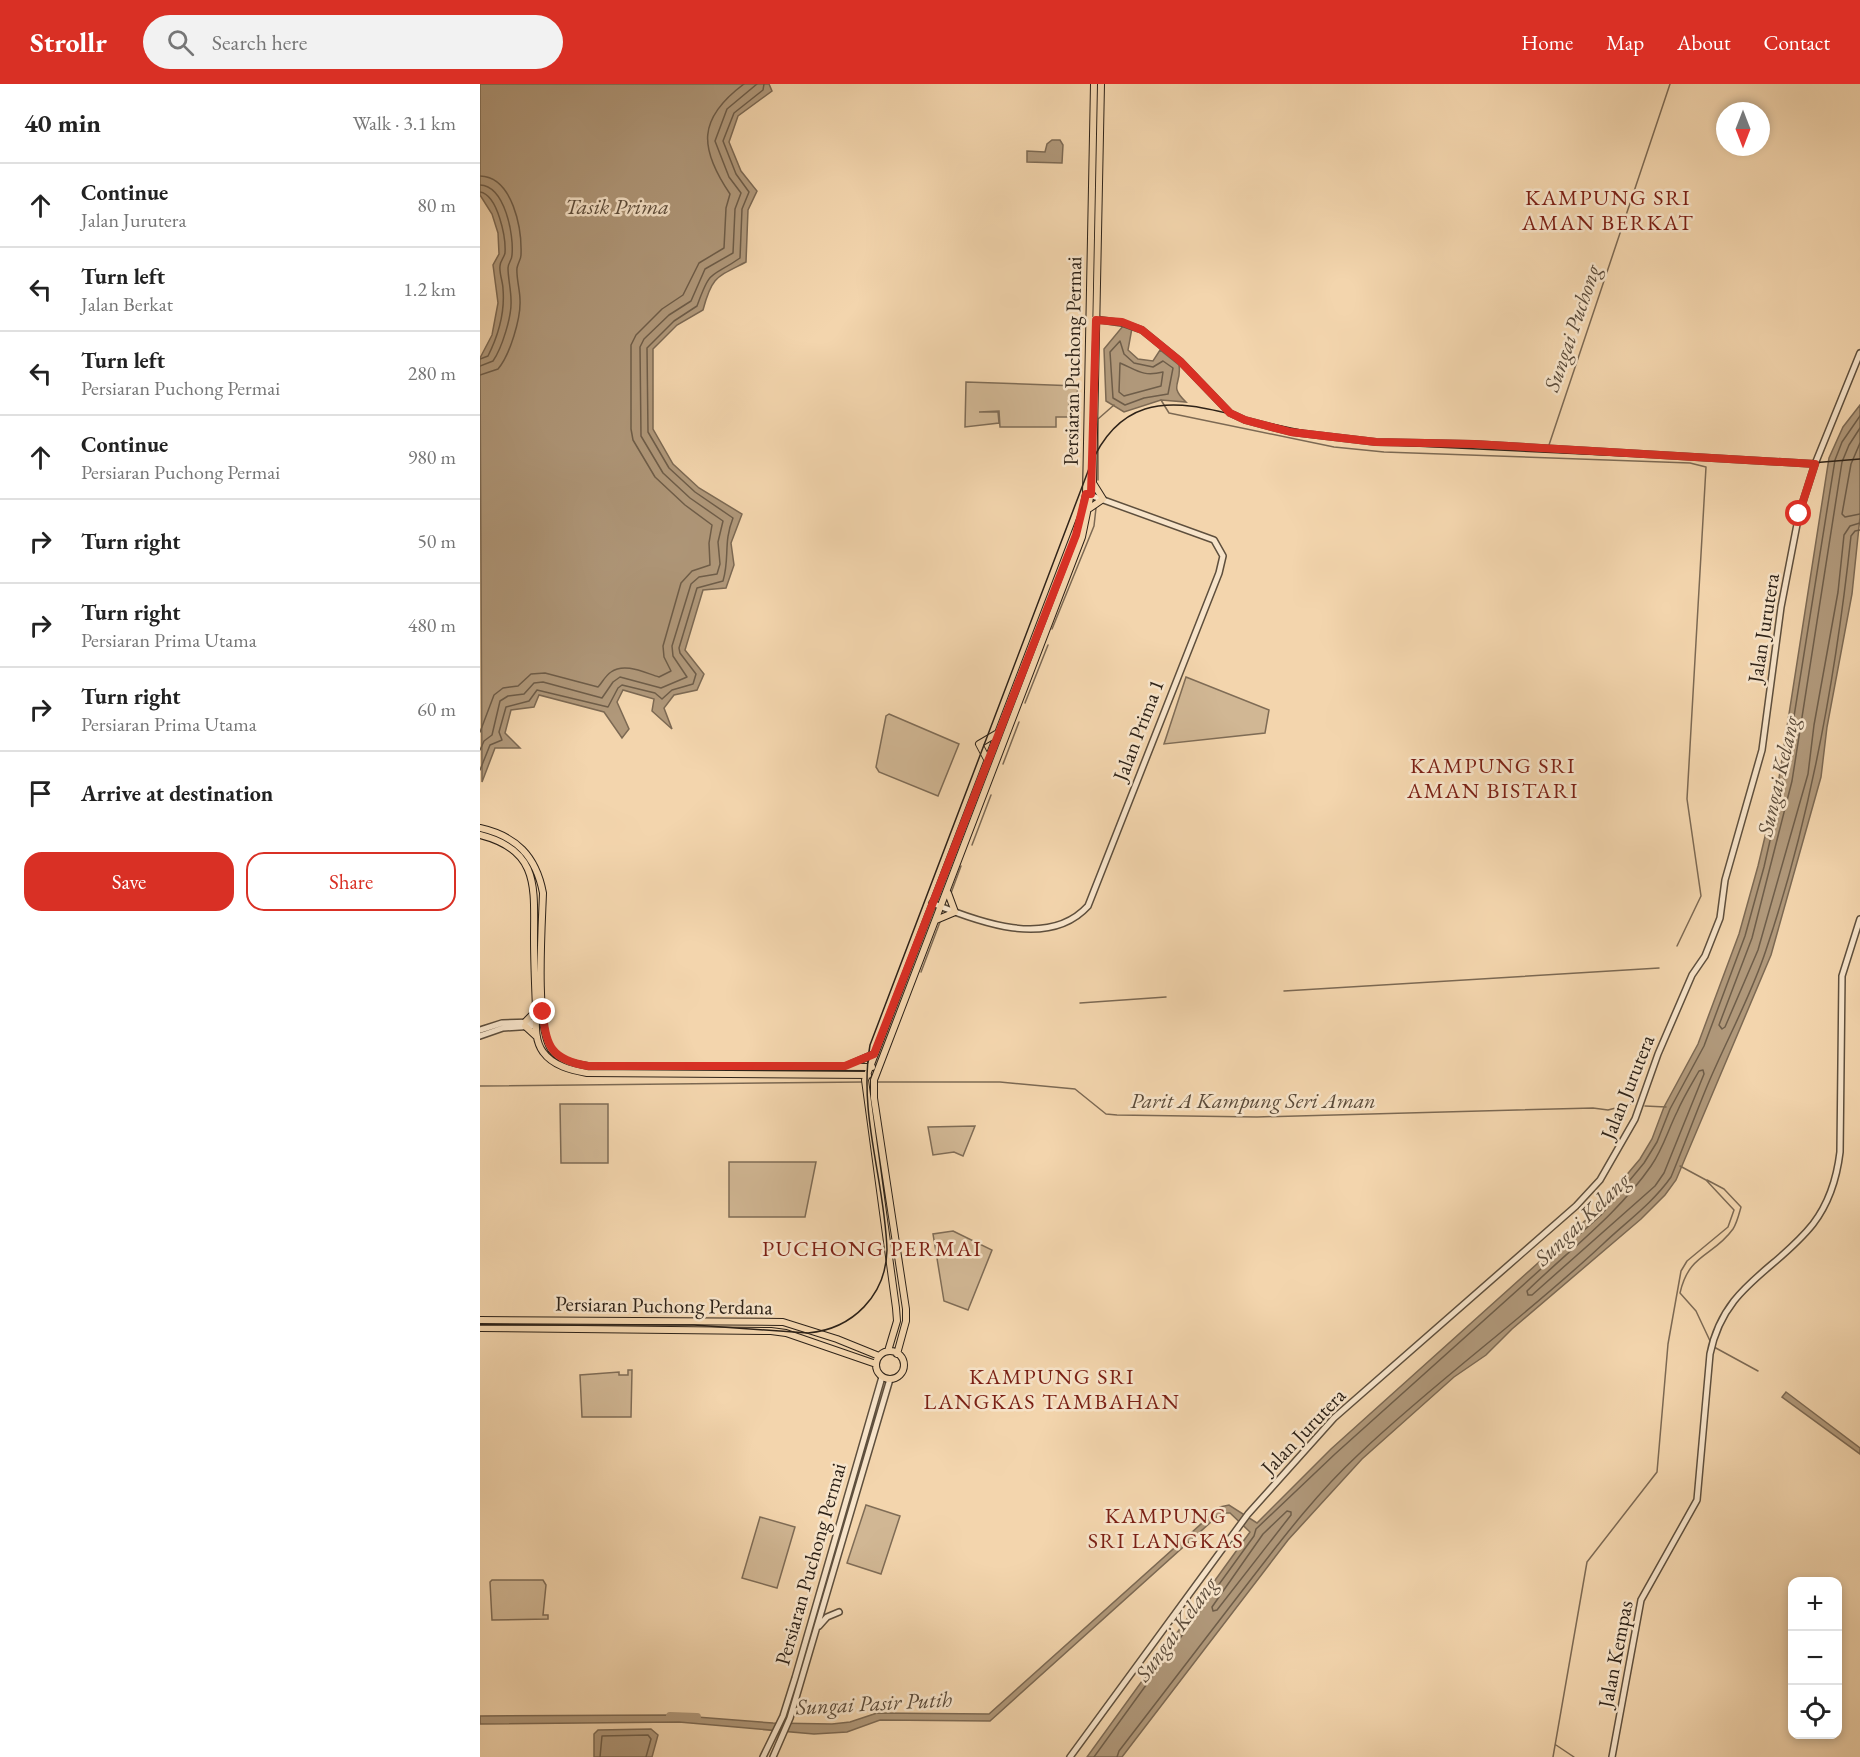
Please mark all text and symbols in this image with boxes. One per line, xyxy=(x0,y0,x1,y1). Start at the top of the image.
search box xyxy=(143,15,563,69)
text: Strollr xyxy=(30,24,107,60)
icon: search xyxy=(164,26,197,59)
text: Search here xyxy=(212,28,307,57)
text: Home xyxy=(1521,29,1573,56)
text: Map xyxy=(1606,29,1644,56)
text: About xyxy=(1677,29,1730,56)
text: Contact xyxy=(1763,29,1830,56)
north arrow xyxy=(1716,102,1770,156)
text: 40 min xyxy=(24,106,101,140)
text: Walk · 3.1 km xyxy=(353,110,456,136)
text: Continue xyxy=(81,178,168,207)
district label: KAMPUNG SRI AMAN BERKAT xyxy=(1521,183,1694,237)
icon: ahead xyxy=(24,189,57,222)
text: 80 m xyxy=(417,192,456,218)
water label: Tasik Prima xyxy=(565,192,669,221)
text: Jalan Jurutera xyxy=(81,207,186,233)
street label: Persiaran Puchong Permai xyxy=(1057,256,1087,466)
water label: Sungai Puchong xyxy=(1536,260,1608,396)
text: Turn left xyxy=(81,262,165,291)
icon: left xyxy=(24,273,57,306)
text: 1.2 km xyxy=(403,276,456,302)
text: Jalan Berkat xyxy=(81,291,173,317)
text: Turn left xyxy=(81,346,165,375)
icon: left xyxy=(24,357,57,390)
text: 280 m xyxy=(408,360,456,386)
text: Persiaran Puchong Permai xyxy=(81,375,280,401)
text: Continue xyxy=(81,430,168,459)
icon: ahead xyxy=(24,441,57,474)
text: 980 m xyxy=(408,444,456,470)
text: Persiaran Puchong Permai xyxy=(81,459,280,485)
route start xyxy=(1785,500,1811,526)
icon: right xyxy=(24,525,57,558)
text: Turn right xyxy=(81,527,180,556)
text: 50 m xyxy=(417,528,456,554)
street label: Jalan Jurutera xyxy=(1741,571,1785,687)
text: Turn right xyxy=(81,598,180,627)
icon: right xyxy=(24,609,57,642)
text: 480 m xyxy=(408,612,456,638)
text: Persiaran Prima Utama xyxy=(81,627,257,653)
street label: Jalan Prima 1 xyxy=(1106,675,1170,787)
text: Turn right xyxy=(81,682,180,711)
icon: right xyxy=(24,693,57,726)
text: 60 m xyxy=(417,696,456,722)
text: Persiaran Prima Utama xyxy=(81,711,257,737)
water label: Sungai Kelang xyxy=(1750,712,1806,840)
district label: KAMPUNG SRI AMAN BISTARI xyxy=(1406,751,1579,805)
icon: arrive xyxy=(24,777,57,810)
text: Arrive at destination xyxy=(81,779,273,808)
button: Save xyxy=(24,852,234,911)
button: Share xyxy=(246,852,456,911)
route end xyxy=(529,998,555,1024)
street label: Jalan Jurutera xyxy=(1593,1030,1660,1145)
water label: Parit A Kampung Seri Aman xyxy=(1130,1086,1376,1115)
water label: Sungai Kelang xyxy=(1527,1165,1637,1273)
district label: PUCHONG PERMAI xyxy=(762,1234,982,1263)
street label: Persiaran Puchong Perdana xyxy=(555,1290,774,1320)
district label: KAMPUNG SRI LANGKAS TAMBAHAN xyxy=(924,1362,1180,1416)
street label: Jalan Jurutera xyxy=(1253,1381,1352,1482)
street label: Persiaran Puchong Permai xyxy=(768,1460,852,1668)
district label: KAMPUNG SRI LANGKAS xyxy=(1088,1501,1244,1555)
water label: Sungai Kelang xyxy=(1128,1570,1224,1688)
map controls xyxy=(1788,1577,1842,1739)
button: + xyxy=(1788,1577,1842,1631)
street label: Jalan Kempas xyxy=(1591,1598,1639,1712)
button: − xyxy=(1788,1631,1842,1685)
water label: Sungai Pasir Putih xyxy=(794,1684,953,1722)
button: locate xyxy=(1788,1685,1842,1739)

